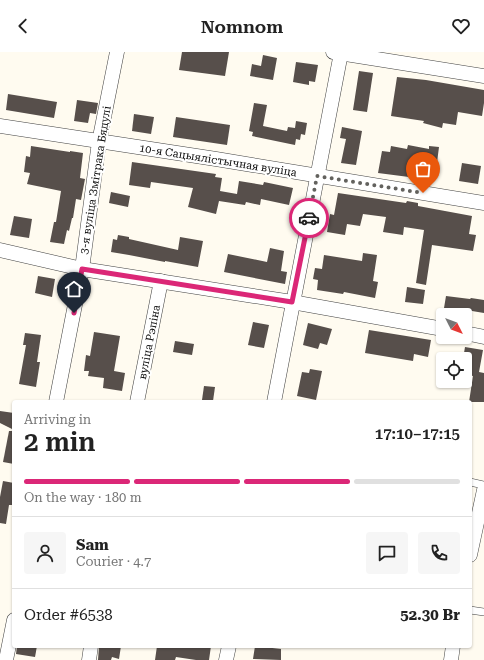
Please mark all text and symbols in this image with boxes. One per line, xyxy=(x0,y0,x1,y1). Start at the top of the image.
icon: back xyxy=(12,15,34,37)
icon: heart xyxy=(450,15,472,37)
text: Nomnom xyxy=(201,16,283,37)
street label: 3-я вуліца Змітрака Бядулі xyxy=(77,104,114,255)
street label: 10-я Сацыялістычная вуліца xyxy=(138,142,298,179)
pin xyxy=(406,152,440,193)
icon: bag xyxy=(412,158,434,180)
courier xyxy=(289,198,329,238)
icon: car xyxy=(298,207,320,229)
pin xyxy=(57,272,91,313)
icon: home xyxy=(63,278,85,300)
street label: вуліца Рэпіна xyxy=(136,304,163,381)
north arrow xyxy=(436,308,472,344)
map controls xyxy=(436,308,472,388)
button: locate xyxy=(436,352,472,388)
text: Arriving in xyxy=(24,412,91,427)
text: 17:10–17:15 xyxy=(375,425,460,443)
text: 2 min xyxy=(24,427,96,457)
text: On the way · 180 m xyxy=(24,490,141,505)
button: person xyxy=(24,532,66,574)
button: chat xyxy=(366,532,408,574)
button: phone xyxy=(418,532,460,574)
text: Sam xyxy=(76,536,109,554)
text: Courier · 4.7 xyxy=(76,554,151,569)
text: Order #6538 xyxy=(24,606,113,624)
text: 52.30 Br xyxy=(400,606,460,624)

